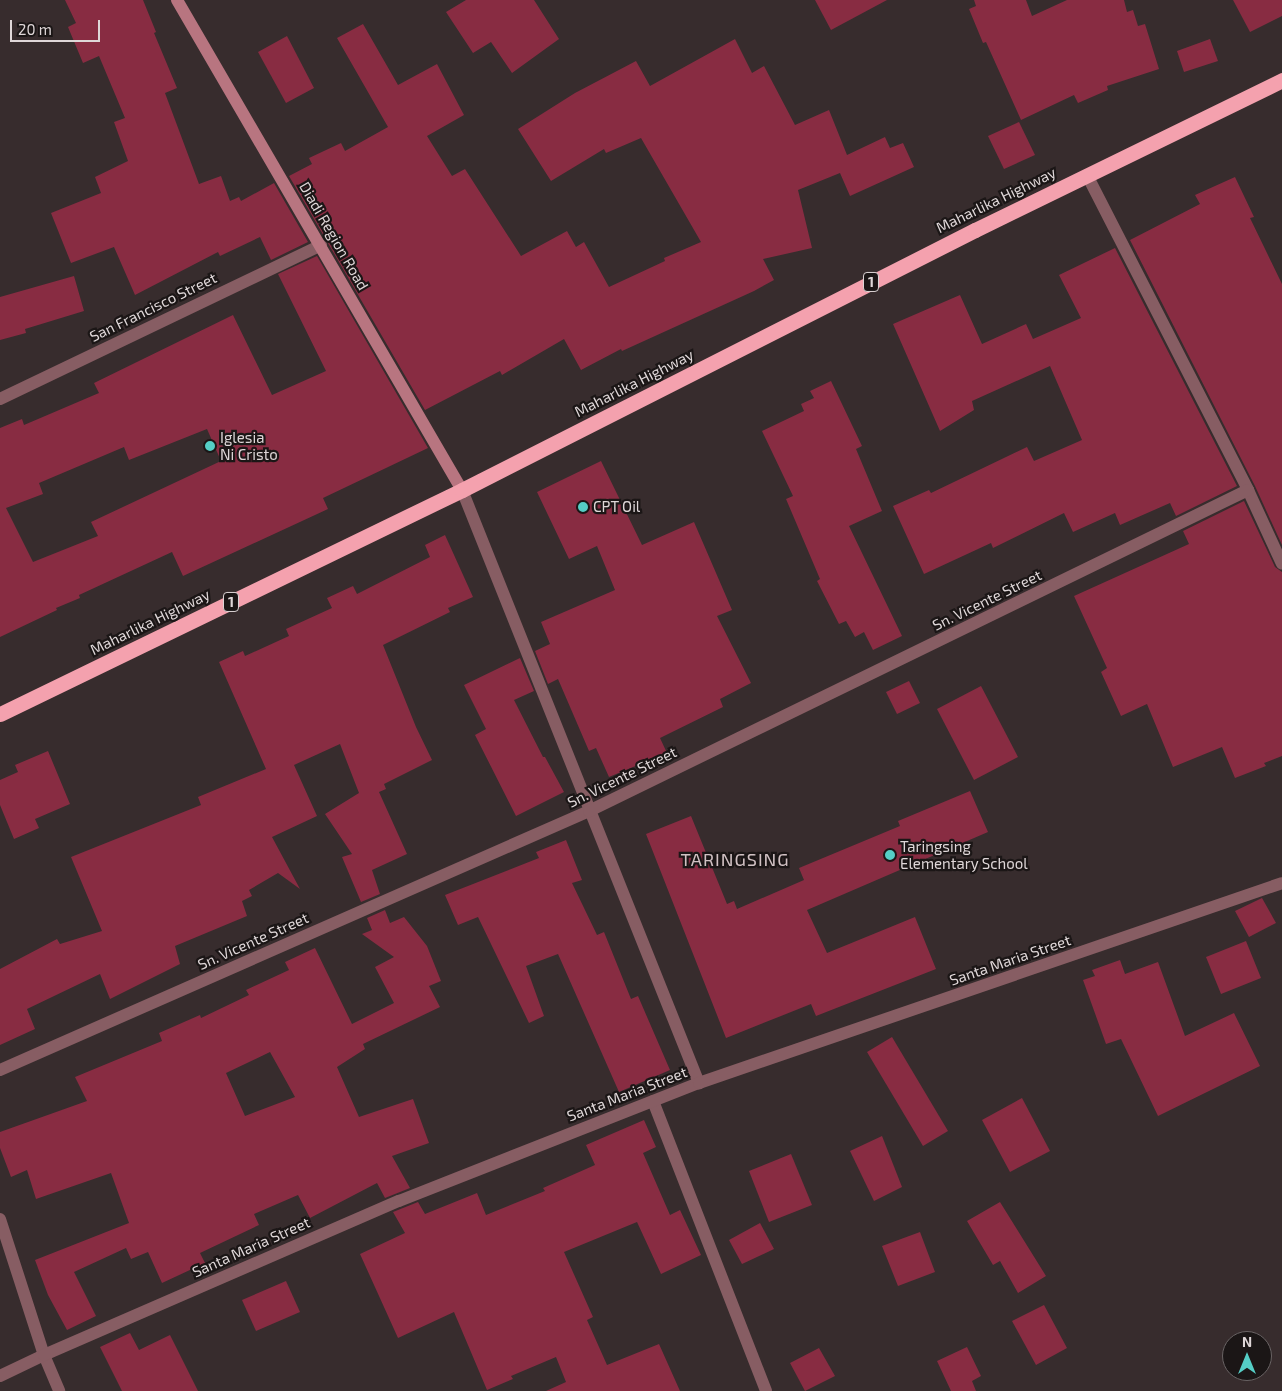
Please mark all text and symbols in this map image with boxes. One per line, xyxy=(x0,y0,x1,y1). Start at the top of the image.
scale bar xyxy=(12,10,102,42)
text: 20 m xyxy=(18,20,52,38)
street label: Maharlika Highway xyxy=(933,163,1059,237)
street label: Diadi Region Road xyxy=(296,179,372,293)
street label: San Francisco Street xyxy=(87,268,219,346)
road number: 1 xyxy=(862,270,880,294)
street label: Maharlika Highway xyxy=(572,345,696,421)
place label: Iglesia Ni Cristo xyxy=(220,428,278,463)
marker: Iglesia Ni Cristo xyxy=(204,440,216,452)
place label: CPT Oil xyxy=(593,498,641,516)
marker: CPT Oil xyxy=(577,501,589,513)
street label: Sn. Vicente Street xyxy=(929,566,1045,634)
street label: Maharlika Highway xyxy=(87,585,213,659)
road number: 1 xyxy=(222,590,240,614)
street label: Sn. Vicente Street xyxy=(564,743,680,811)
place label: Taringsing Elementary School xyxy=(900,837,1028,872)
district label: TARINGSING xyxy=(679,848,791,870)
marker: Taringsing Elementary School xyxy=(884,849,896,861)
street label: Sn. Vicente Street xyxy=(195,908,311,974)
street label: Santa Maria Street xyxy=(947,931,1073,989)
street label: Santa Maria Street xyxy=(564,1063,690,1125)
street label: Santa Maria Street xyxy=(189,1213,313,1281)
north arrow xyxy=(1222,1331,1272,1381)
text: N xyxy=(1242,1333,1252,1350)

